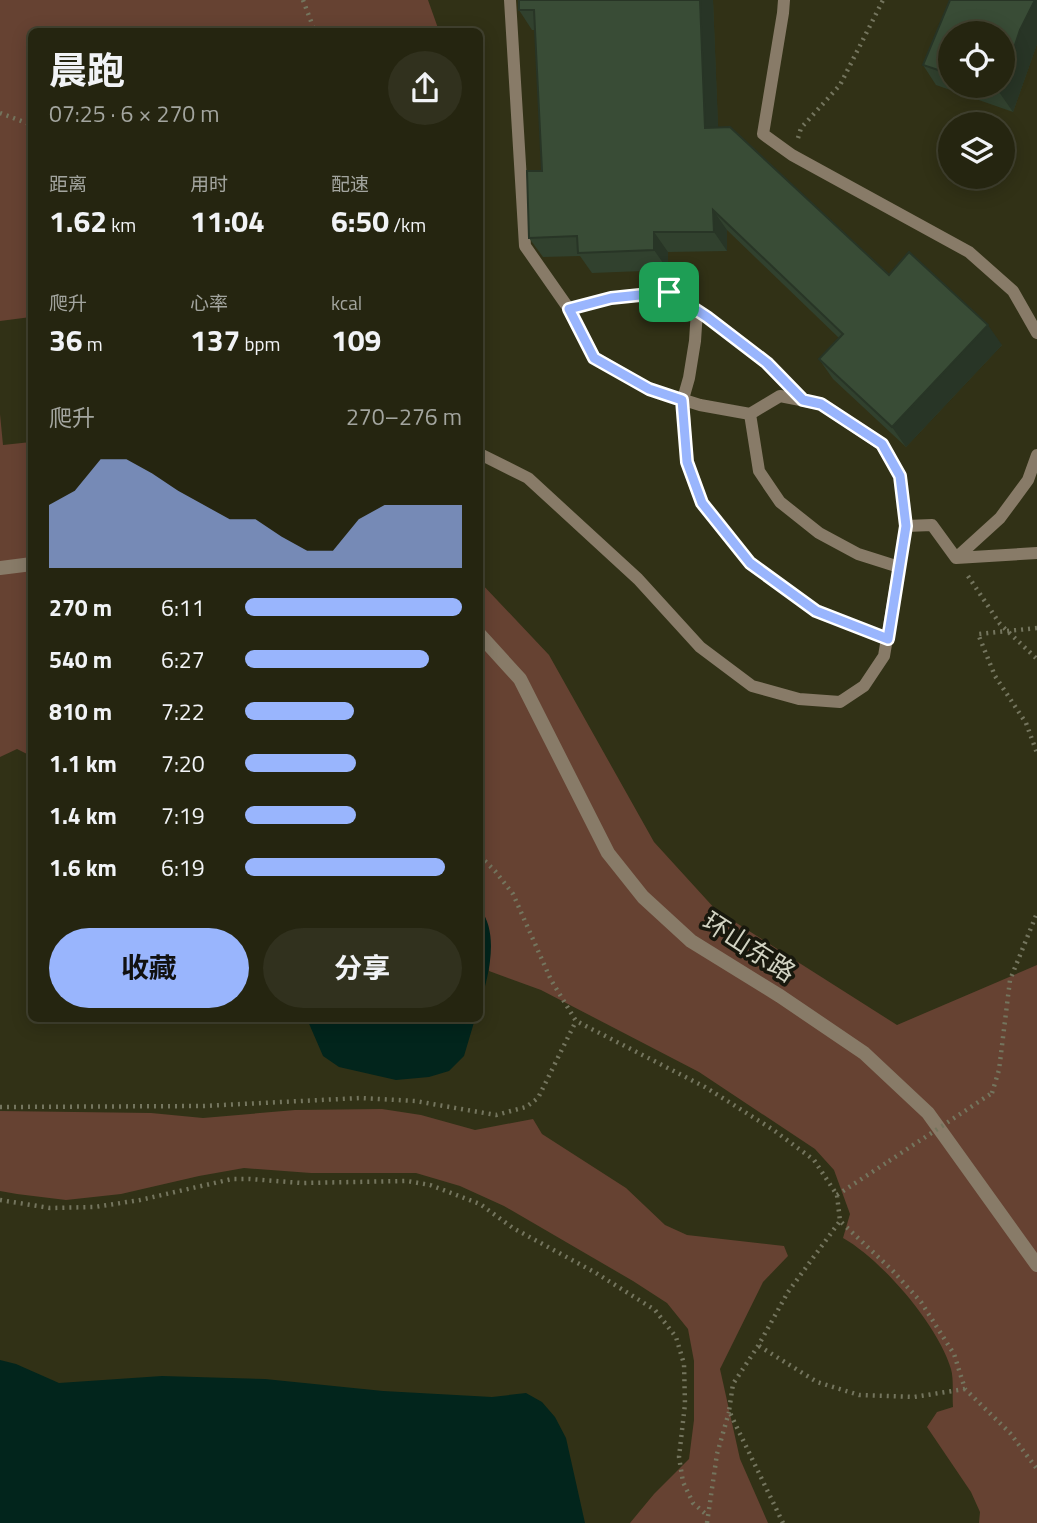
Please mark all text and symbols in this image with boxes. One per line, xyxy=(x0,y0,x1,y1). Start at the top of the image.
map controls xyxy=(938,21,1015,189)
button: locate xyxy=(938,21,1015,98)
text: 晨跑 xyxy=(49,41,125,99)
button: share xyxy=(388,51,462,125)
text: 07:25 · 6 × 270 m xyxy=(49,96,219,131)
button: layers xyxy=(938,112,1015,189)
text: 距离 xyxy=(49,169,87,198)
text: 用时 xyxy=(190,169,228,198)
text: 配速 xyxy=(331,169,369,198)
text: 1.62 xyxy=(49,198,107,244)
text: 11:04 xyxy=(190,198,265,244)
text: 6:50 xyxy=(331,198,389,244)
text: km xyxy=(107,210,136,239)
text: /km xyxy=(389,210,426,239)
pin xyxy=(639,262,699,322)
icon: arrive xyxy=(650,273,688,311)
text: 爬升 xyxy=(49,288,87,317)
text: 心率 xyxy=(190,288,228,317)
text: kcal xyxy=(331,288,362,317)
text: 36 xyxy=(49,317,83,363)
text: 137 xyxy=(190,317,240,363)
text: 109 xyxy=(331,317,381,363)
text: m xyxy=(83,329,103,358)
text: bpm xyxy=(240,329,280,358)
text: 270–276 m xyxy=(346,399,462,434)
text: 爬升 xyxy=(49,400,95,435)
text: 270 m xyxy=(49,590,112,625)
text: 6:11 xyxy=(161,590,205,625)
text: 540 m xyxy=(49,642,112,677)
text: 6:27 xyxy=(161,642,205,677)
text: 810 m xyxy=(49,694,112,729)
text: 7:22 xyxy=(161,694,205,729)
text: 1.1 km xyxy=(49,746,117,781)
text: 7:20 xyxy=(161,746,205,781)
text: 1.4 km xyxy=(49,798,117,833)
text: 7:19 xyxy=(161,798,205,833)
text: 1.6 km xyxy=(49,850,117,885)
text: 6:19 xyxy=(161,850,205,885)
street label: 环山东路 xyxy=(695,902,804,991)
button: 收藏 xyxy=(49,928,249,1008)
button: 分享 xyxy=(263,928,462,1008)

